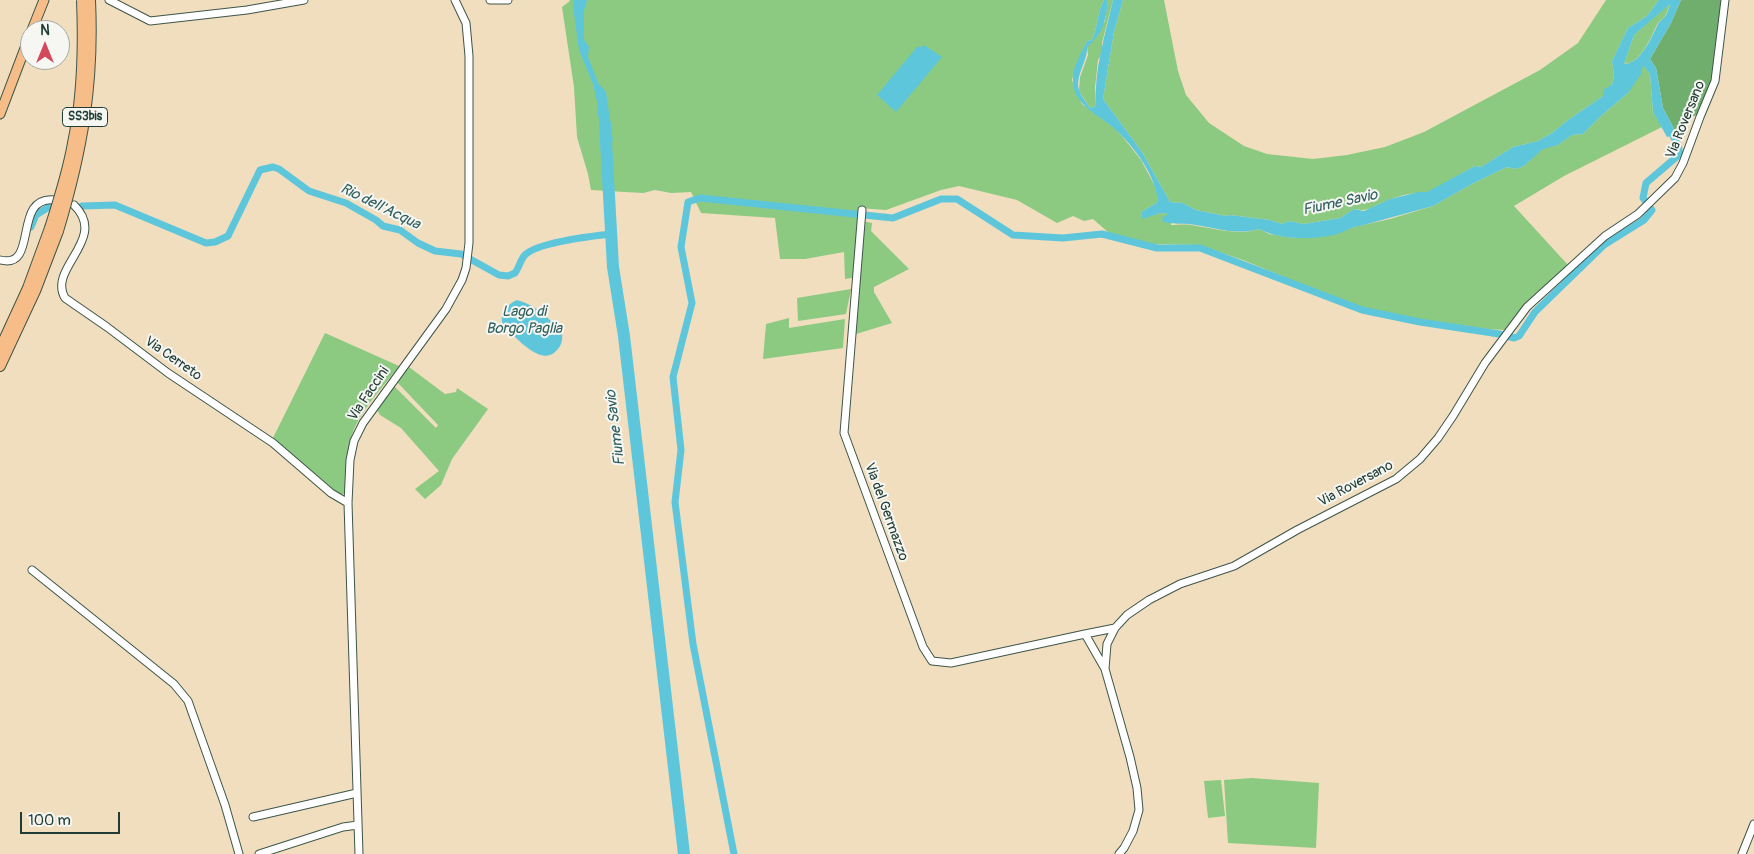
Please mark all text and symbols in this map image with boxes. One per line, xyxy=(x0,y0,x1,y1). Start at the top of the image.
north arrow xyxy=(20,20,70,70)
text: N xyxy=(40,22,50,39)
street label: Via Roversano xyxy=(1663,79,1709,161)
road number: SS3bis xyxy=(62,108,108,126)
water label: Rio dell'Acqua xyxy=(337,180,423,234)
water label: Fiume Savio xyxy=(1301,186,1379,220)
water label: Lago di Borgo Paglia xyxy=(486,303,562,338)
street label: Via Cerreto xyxy=(141,333,205,385)
street label: Via Faccini xyxy=(345,364,393,424)
water label: Fiume Savio xyxy=(602,389,630,467)
street label: Via Roversano xyxy=(1316,457,1396,511)
street label: Via del Germazzo xyxy=(861,461,911,563)
scale bar xyxy=(22,802,122,834)
text: 100 m xyxy=(28,811,71,830)

